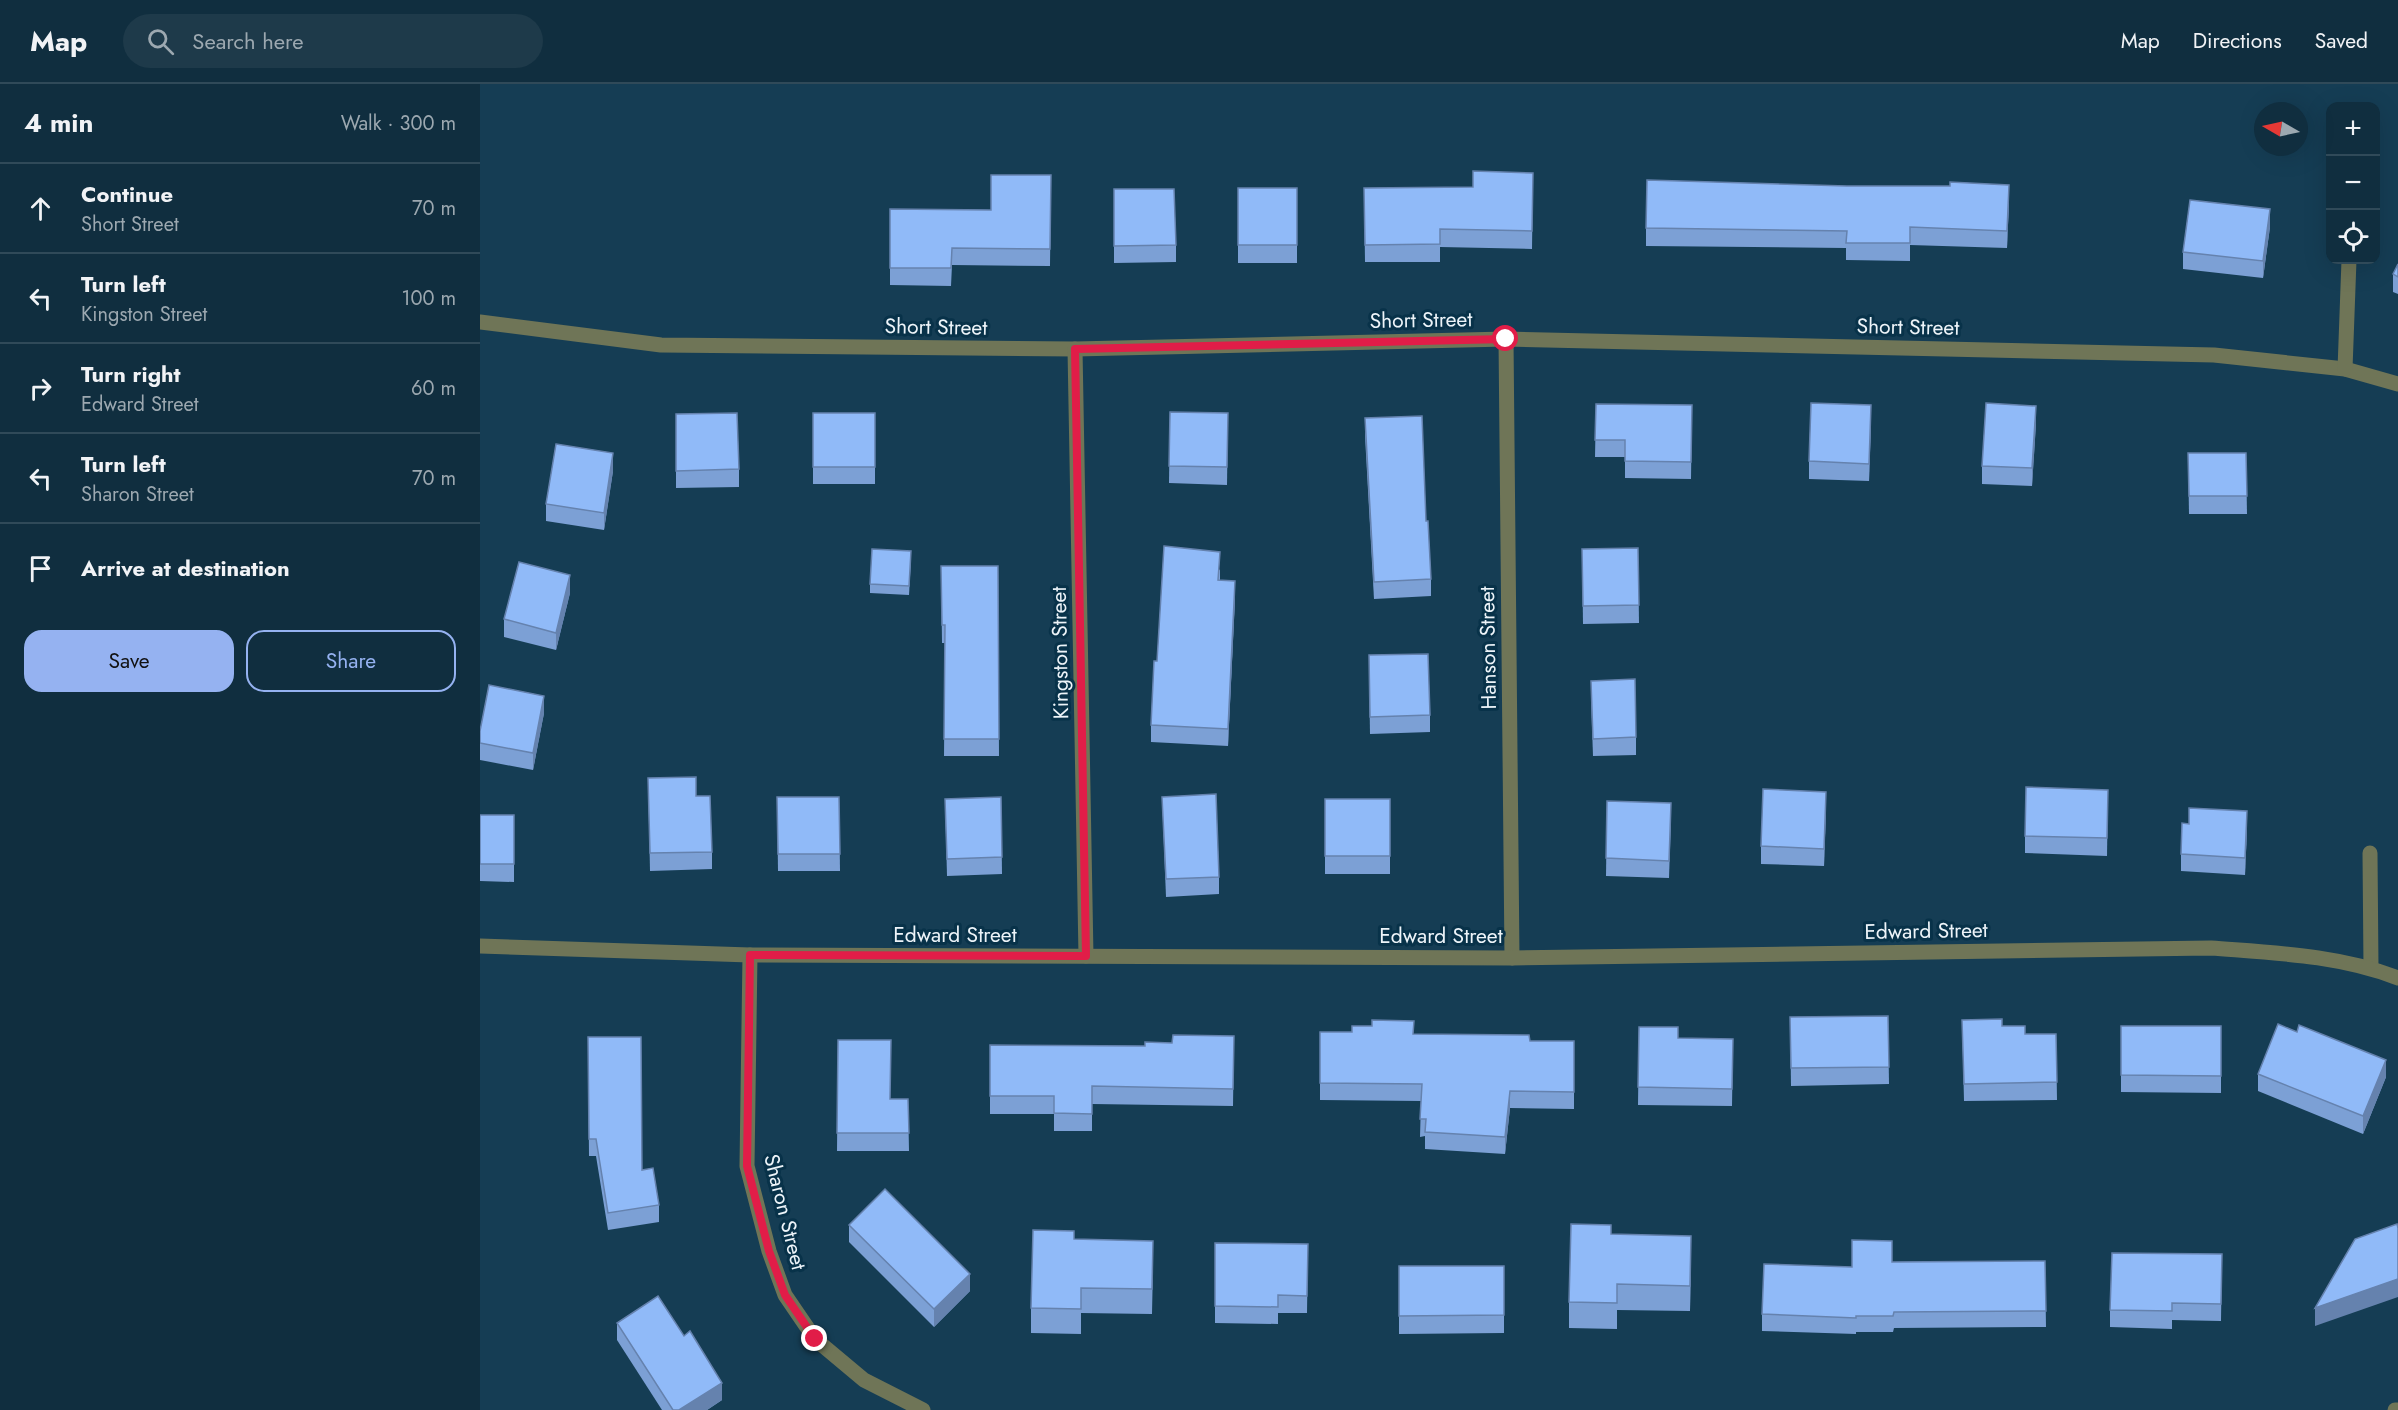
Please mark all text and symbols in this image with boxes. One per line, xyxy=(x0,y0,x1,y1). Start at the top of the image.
search box xyxy=(123,14,543,68)
text: Map xyxy=(30,21,87,62)
icon: search xyxy=(144,25,177,58)
text: Search here xyxy=(192,25,304,57)
text: Map xyxy=(2121,26,2160,56)
text: Directions xyxy=(2193,26,2282,56)
text: Saved xyxy=(2315,26,2368,56)
north arrow xyxy=(2254,102,2308,156)
map controls xyxy=(2326,102,2380,264)
button: + xyxy=(2326,102,2380,156)
text: 4 min xyxy=(24,104,93,142)
text: Walk · 300 m xyxy=(341,109,456,138)
button: − xyxy=(2326,156,2380,210)
text: Continue xyxy=(81,178,173,210)
icon: ahead xyxy=(24,192,57,225)
text: 70 m xyxy=(412,194,456,223)
text: Short Street xyxy=(81,210,179,239)
button: locate xyxy=(2326,210,2380,264)
text: Turn left xyxy=(81,268,166,300)
icon: left xyxy=(24,282,57,315)
text: 100 m xyxy=(401,284,456,313)
text: Kingston Street xyxy=(81,300,207,329)
street label: Short Street xyxy=(1369,304,1473,336)
street label: Short Street xyxy=(884,311,988,343)
street label: Short Street xyxy=(1856,311,1960,343)
route start xyxy=(1492,325,1518,351)
text: Turn right xyxy=(81,358,181,390)
icon: right xyxy=(24,372,57,405)
text: 60 m xyxy=(411,374,456,403)
text: Edward Street xyxy=(81,390,199,419)
text: Turn left xyxy=(81,448,166,480)
icon: left xyxy=(24,462,57,495)
text: 70 m xyxy=(412,464,456,493)
text: Sharon Street xyxy=(81,480,194,509)
icon: arrive xyxy=(24,552,57,585)
text: Arrive at destination xyxy=(81,552,290,584)
street label: Kingston Street xyxy=(1044,586,1076,720)
street label: Hanson Street xyxy=(1472,586,1504,710)
button: Save xyxy=(24,630,234,692)
button: Share xyxy=(246,630,456,692)
street label: Edward Street xyxy=(1864,915,1988,947)
street label: Edward Street xyxy=(893,920,1017,950)
street label: Edward Street xyxy=(1379,921,1503,951)
street label: Sharon Street xyxy=(756,1151,814,1273)
route end xyxy=(801,1325,827,1351)

